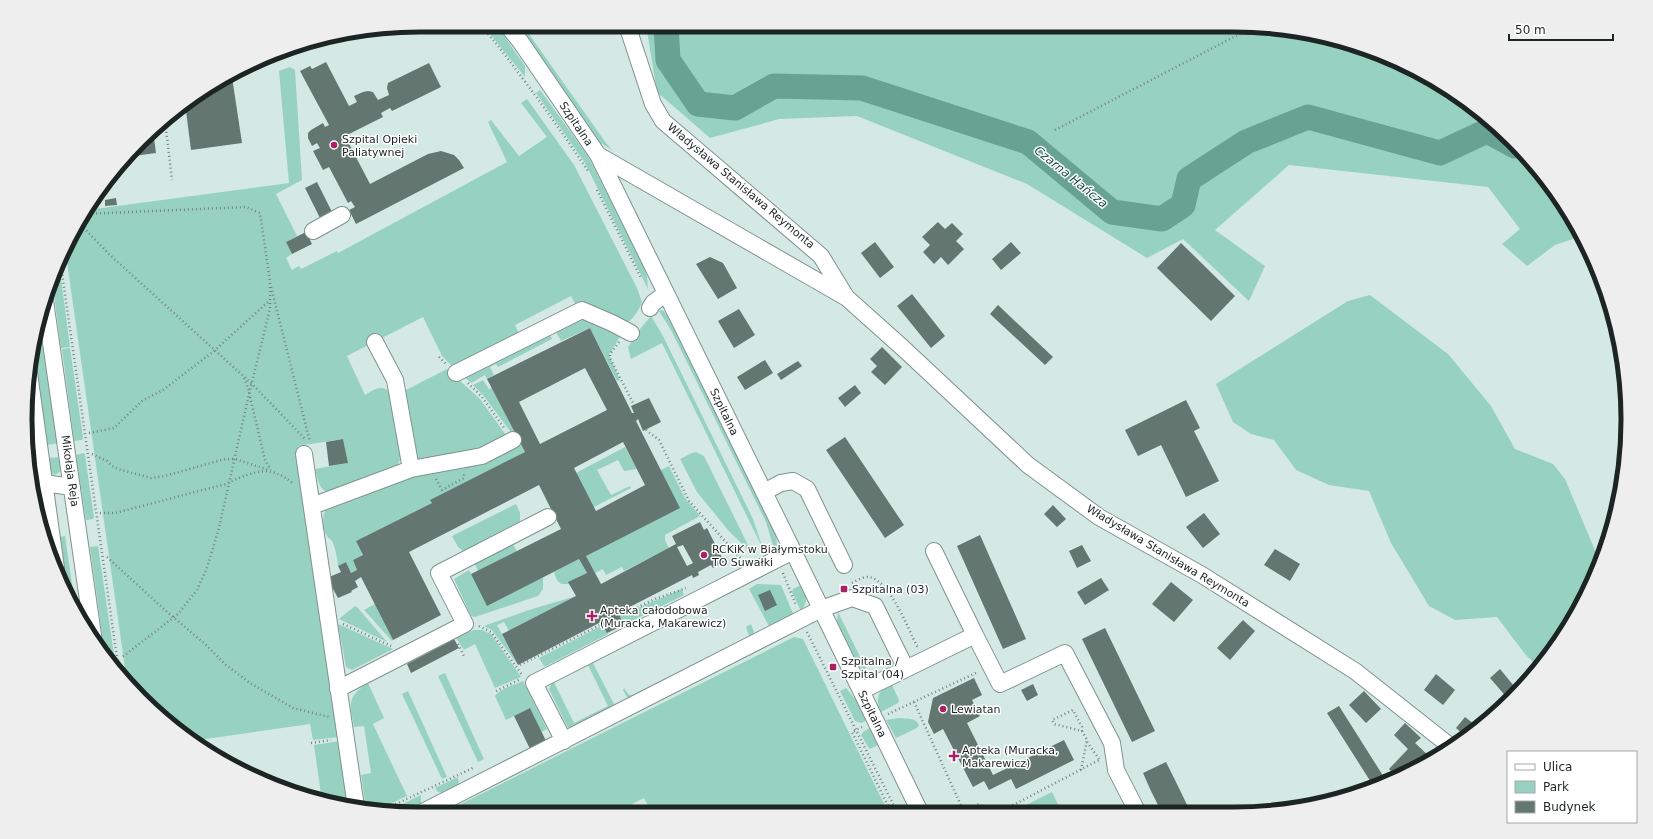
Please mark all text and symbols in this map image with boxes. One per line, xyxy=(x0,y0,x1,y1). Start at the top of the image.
scale bar xyxy=(1509,16,1613,42)
text: 50 m xyxy=(1515,23,1546,37)
street label: Szpitalna xyxy=(556,99,596,149)
street label: Władysława Stanisława Reymonta xyxy=(665,121,817,251)
place label: Szpital Opieki Paliatywnej xyxy=(342,133,417,159)
marker: Szpital Opieki Paliatywnej xyxy=(329,140,339,150)
water label: Czarna Hańcza xyxy=(1032,143,1110,211)
street label: Szpitalna xyxy=(707,386,741,438)
street label: Mikołaja Reja xyxy=(59,434,81,508)
street label: Władysława Stanisława Reymonta xyxy=(1084,502,1252,610)
place label: RCKiK w Białymstoku TO Suwałki xyxy=(711,543,828,569)
marker: RCKiK w Białymstoku TO Suwałki xyxy=(699,550,709,560)
place label: Szpitalna (03) xyxy=(852,583,929,596)
marker: Szpitalna (03) xyxy=(839,584,849,594)
place label: Apteka całodobowa (Muracka, Makarewicz) xyxy=(600,604,726,630)
marker: Apteka całodobowa (Muracka, Makarewicz) xyxy=(587,611,597,621)
place label: Szpitalna / Szpital (04) xyxy=(841,655,904,681)
marker: Szpitalna / Szpital (04) xyxy=(828,662,838,672)
street label: Szpitalna xyxy=(855,688,889,740)
place label: Lewiatan xyxy=(951,703,1001,716)
marker: Lewiatan xyxy=(938,704,948,714)
place label: Apteka (Muracka, Makarewicz) xyxy=(962,744,1058,770)
marker: Apteka (Muracka, Makarewicz) xyxy=(949,751,959,761)
legend xyxy=(1507,751,1637,823)
text: Ulica xyxy=(1543,760,1572,774)
text: Park xyxy=(1543,780,1569,794)
text: Budynek xyxy=(1543,800,1596,814)

